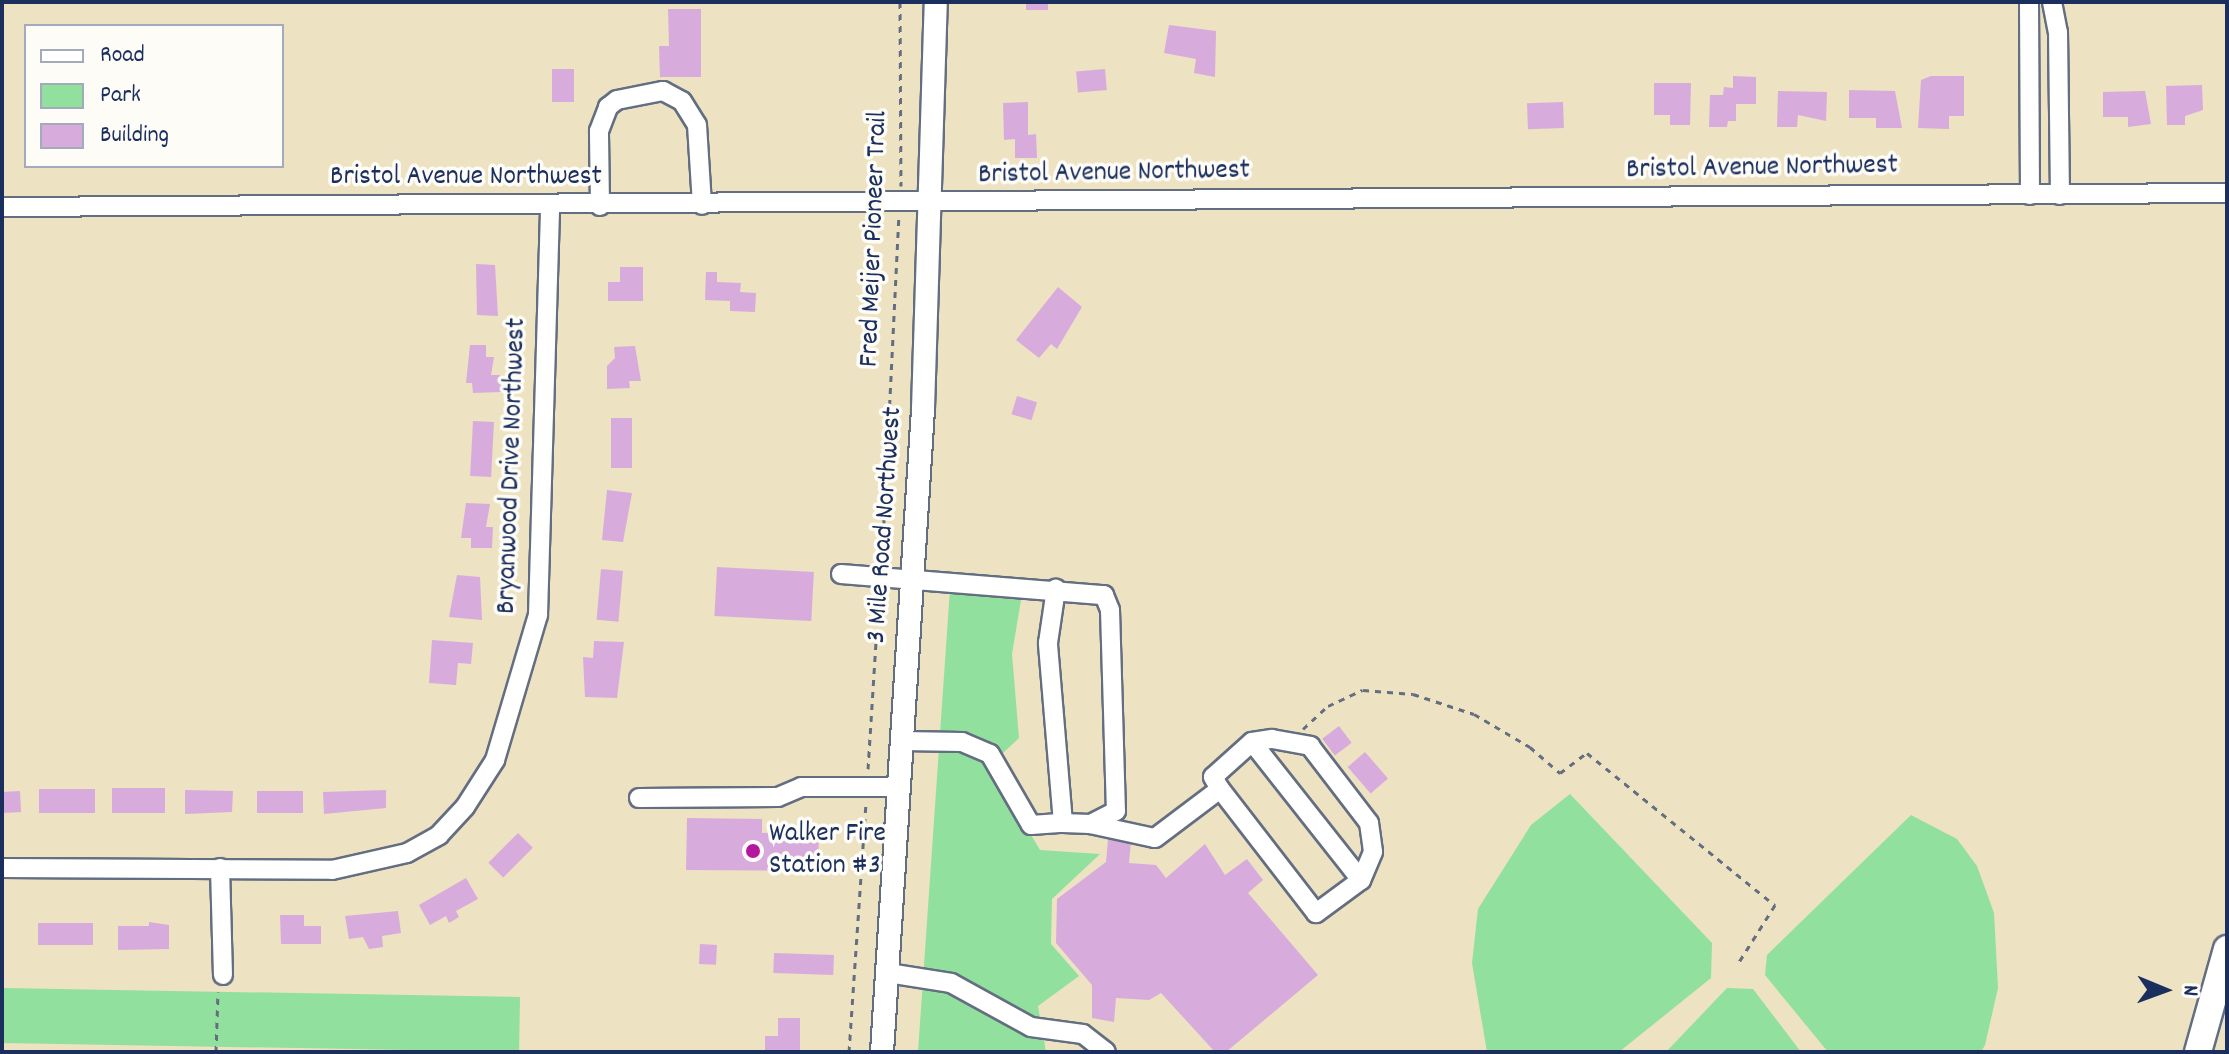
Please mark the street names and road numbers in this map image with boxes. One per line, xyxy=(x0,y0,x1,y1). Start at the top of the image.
street label: Fred Meijer Pioneer Trail xyxy=(854,110,896,368)
street label: Bristol Avenue Northwest xyxy=(1626,150,1898,188)
street label: Bristol Avenue Northwest xyxy=(978,155,1250,193)
street label: Bristol Avenue Northwest xyxy=(330,161,602,195)
street label: Bryanwood Drive Northwest xyxy=(491,317,535,615)
street label: 3 Mile Road Northwest xyxy=(861,406,911,644)

